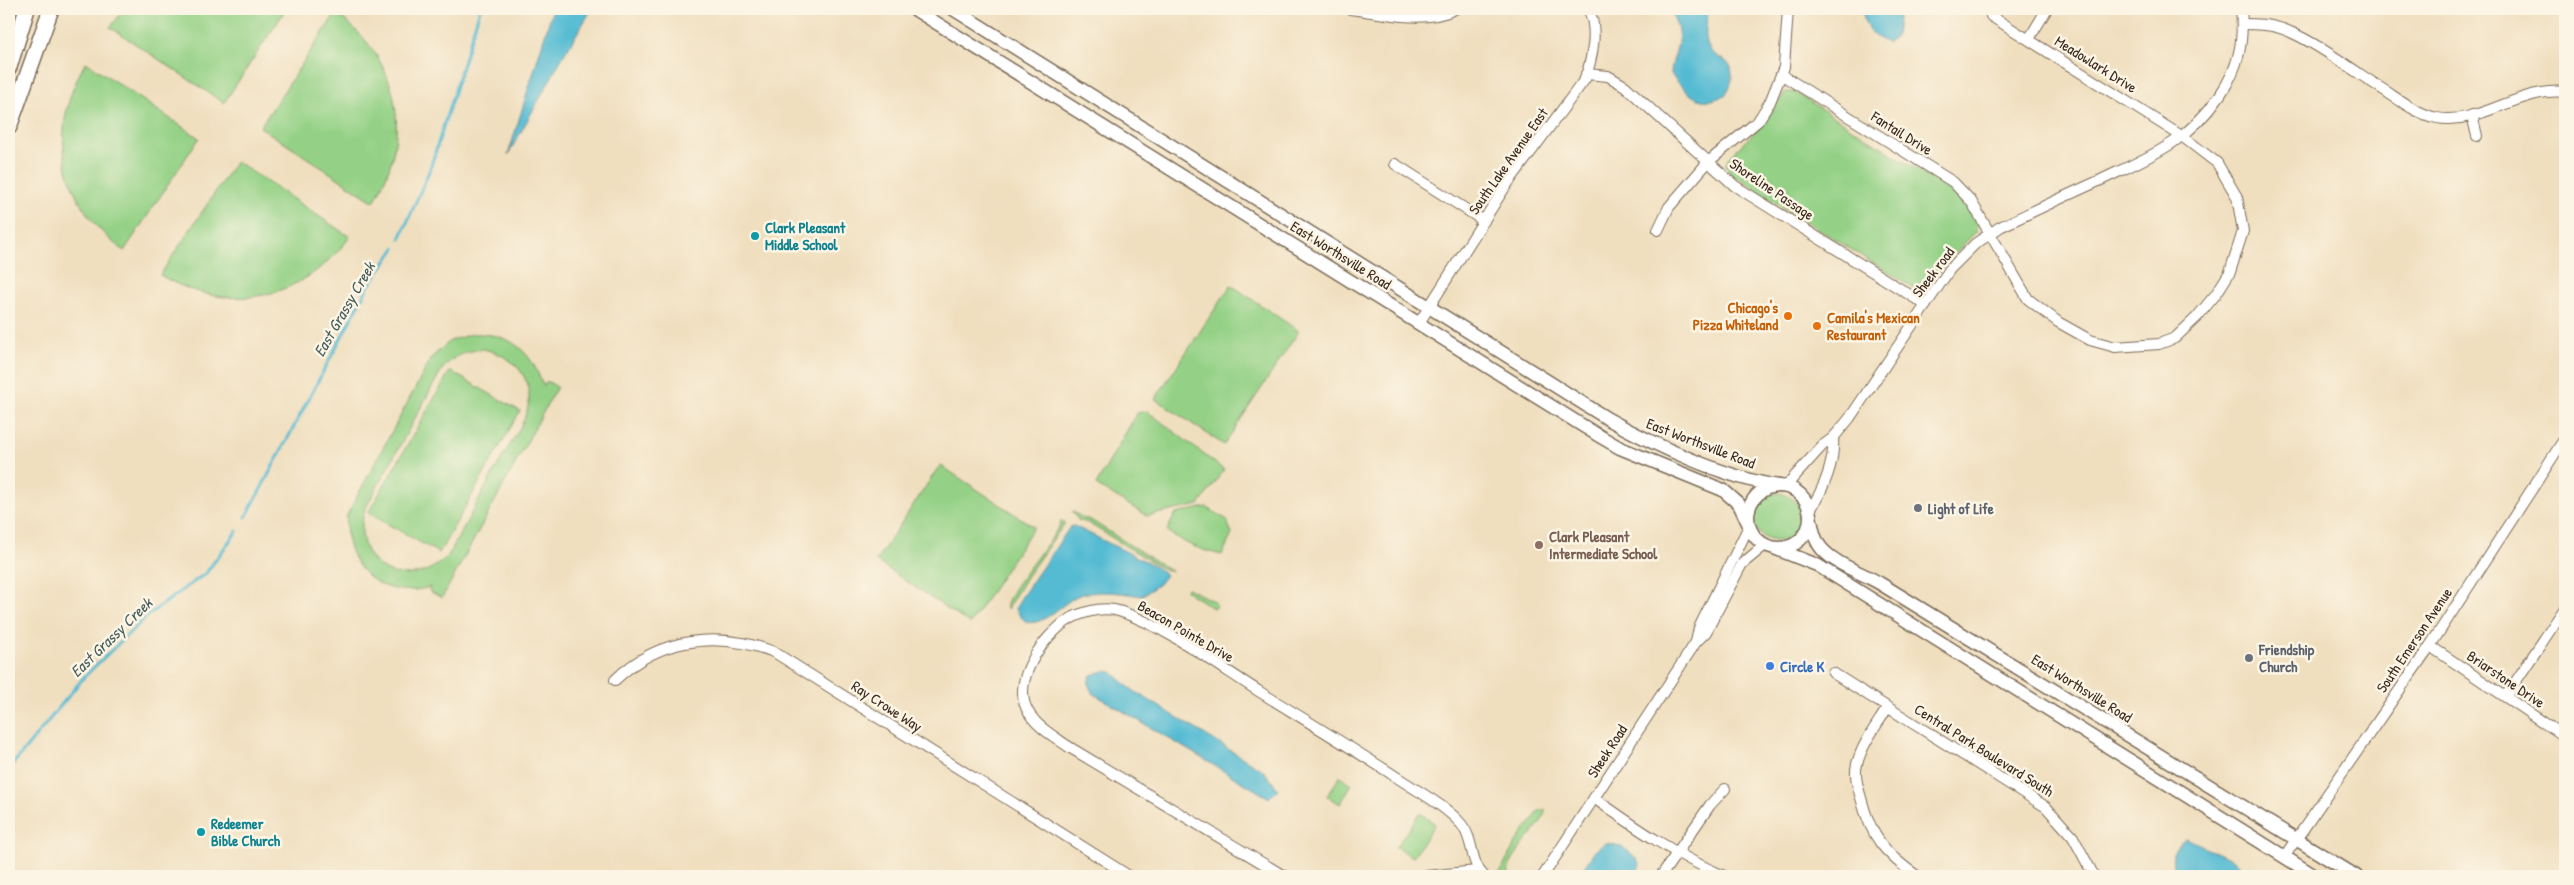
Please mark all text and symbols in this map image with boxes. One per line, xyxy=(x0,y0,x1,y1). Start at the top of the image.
street label: Meadowlark Drive xyxy=(2051,30,2141,98)
street label: South Lake Avenue East xyxy=(1463,103,1553,219)
street label: Fantail Drive xyxy=(1867,105,1937,160)
street label: Shoreline Passage xyxy=(1726,153,1818,225)
street label: East Worthsville Road xyxy=(1287,216,1395,294)
place label: Clark Pleasant Middle School xyxy=(765,217,846,255)
marker: Clark Pleasant Middle School xyxy=(749,230,761,242)
street label: Sheek road xyxy=(1907,242,1959,302)
water label: East Grassy Creek xyxy=(308,256,381,360)
place label: Chicago's Pizza Whiteland xyxy=(1693,297,1778,335)
place label: Camila's Mexican Restaurant xyxy=(1827,307,1920,345)
marker: Chicago's Pizza Whiteland xyxy=(1782,310,1794,322)
marker: Camila's Mexican Restaurant xyxy=(1811,320,1823,332)
street label: East Worthsville Road xyxy=(1644,413,1759,473)
place label: Light of Life xyxy=(1928,498,1994,520)
marker: Light of Life xyxy=(1912,502,1924,514)
place label: Clark Pleasant Intermediate School xyxy=(1549,526,1658,564)
marker: Clark Pleasant Intermediate School xyxy=(1533,539,1545,551)
street label: South Emerson Avenue xyxy=(2371,583,2457,697)
water label: East Grassy Creek xyxy=(65,591,158,682)
street label: Beacon Pointe Drive xyxy=(1134,595,1238,667)
place label: Friendship Church xyxy=(2258,639,2315,677)
street label: Briarstone Drive xyxy=(2463,645,2549,713)
street label: East Worthsville Road xyxy=(2028,649,2136,727)
marker: Friendship Church xyxy=(2243,652,2255,664)
place label: Circle K xyxy=(1780,656,1825,677)
marker: Circle K xyxy=(1764,660,1776,672)
street label: Ray Crowe Way xyxy=(848,675,926,737)
street label: Central Park Boulevard South xyxy=(1910,699,2058,801)
street label: Sheek Road xyxy=(1582,720,1632,782)
place label: Redeemer Bible Church xyxy=(211,813,281,851)
marker: Redeemer Bible Church xyxy=(195,826,207,838)

